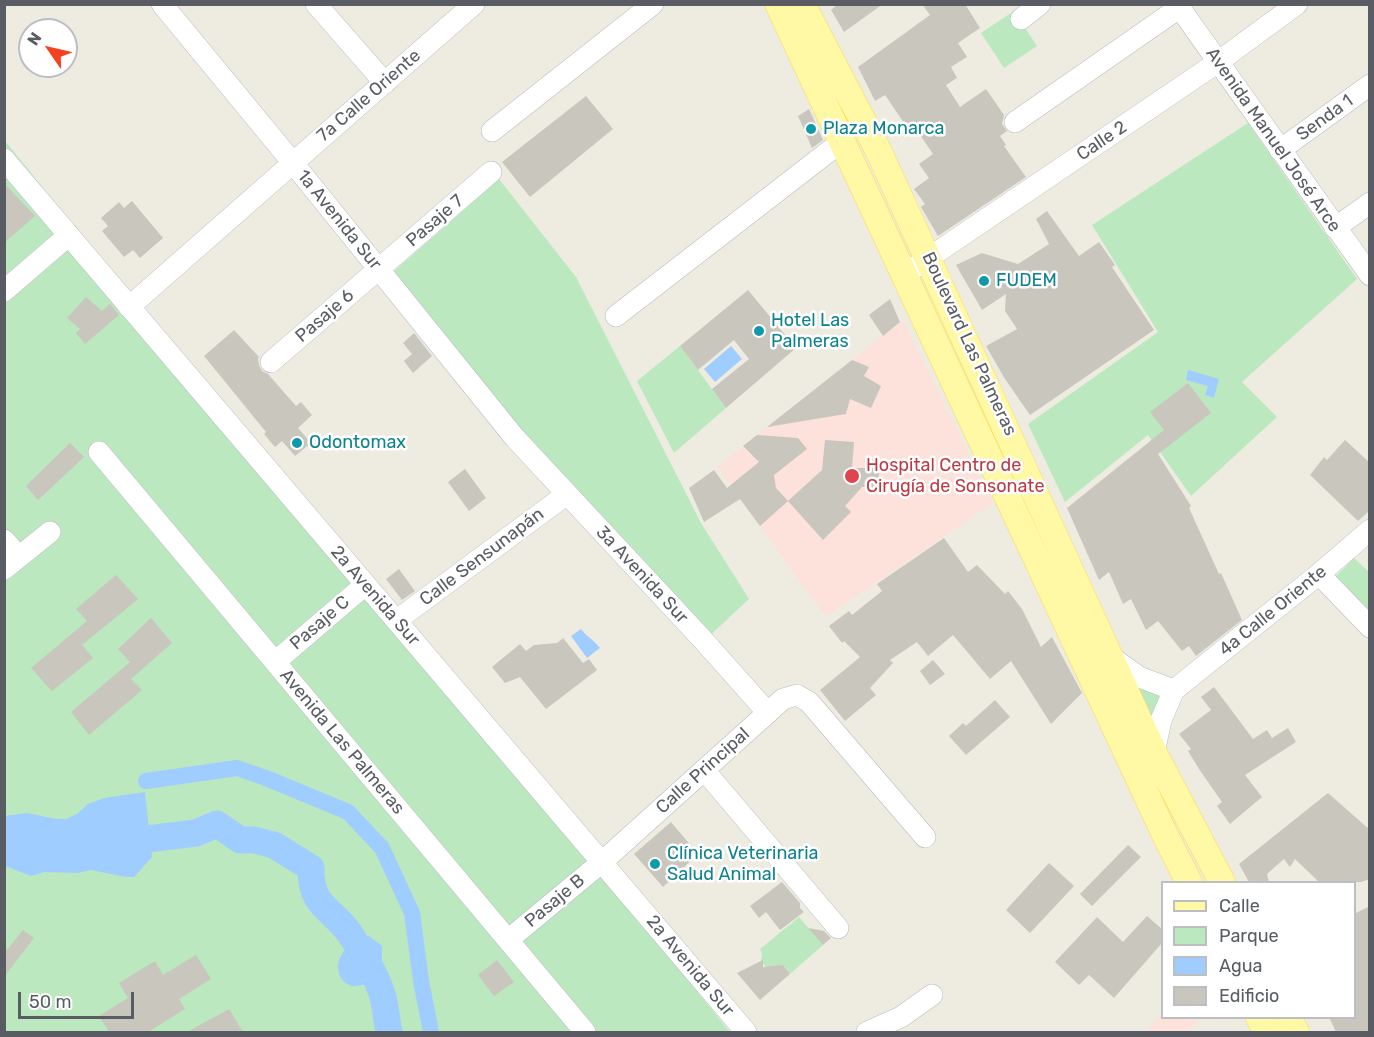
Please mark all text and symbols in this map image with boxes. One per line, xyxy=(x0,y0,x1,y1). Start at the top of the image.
north arrow xyxy=(18,18,78,78)
text: N xyxy=(23,29,45,49)
street label: Avenida Manuel José Arce xyxy=(1201,43,1345,237)
street label: 7a Calle Oriente xyxy=(313,45,425,147)
street label: Senda 1 xyxy=(1292,90,1358,146)
street label: Calle 2 xyxy=(1073,116,1131,166)
place label: Plaza Monarca xyxy=(823,118,944,140)
marker: Plaza Monarca xyxy=(804,122,818,136)
street label: 1a Avenida Sur xyxy=(292,166,386,274)
street label: Pasaje 7 xyxy=(402,190,468,252)
street label: Boulevard Las Palmeras xyxy=(917,249,1021,439)
place label: FUDEM xyxy=(996,270,1057,292)
marker: FUDEM xyxy=(977,274,991,288)
street label: Pasaje 6 xyxy=(291,285,359,347)
place label: Hotel Las Palmeras xyxy=(771,310,849,352)
marker: Hotel Las Palmeras xyxy=(752,324,766,338)
place label: Odontomax xyxy=(309,432,406,454)
marker: Odontomax xyxy=(290,436,304,450)
place label: Hospital Centro de Cirugía de Sonsonate xyxy=(866,455,1044,498)
marker: Hospital Centro de Cirugía de Sonsonate xyxy=(843,467,861,485)
street label: Calle Sensunapán xyxy=(416,503,548,611)
street label: 3a Avenida Sur xyxy=(591,522,693,628)
street label: 2a Avenida Sur xyxy=(326,542,424,650)
street label: 4a Calle Oriente xyxy=(1215,561,1331,661)
street label: Pasaje C xyxy=(286,591,354,655)
street label: Avenida Las Palmeras xyxy=(275,665,409,819)
street label: Calle Principal xyxy=(652,723,754,819)
place label: Clínica Veterinaria Salud Animal xyxy=(667,843,818,886)
marker: Clínica Veterinaria Salud Animal xyxy=(648,857,662,871)
street label: Pasaje B xyxy=(521,870,589,932)
legend xyxy=(1161,881,1356,1019)
text: Calle xyxy=(1219,895,1260,917)
street label: 2a Avenida Sur xyxy=(641,911,739,1021)
text: Parque xyxy=(1219,925,1279,947)
text: Agua xyxy=(1219,955,1262,977)
scale bar xyxy=(21,980,136,1018)
text: Edificio xyxy=(1219,985,1279,1007)
text: 50 m xyxy=(29,991,72,1013)

